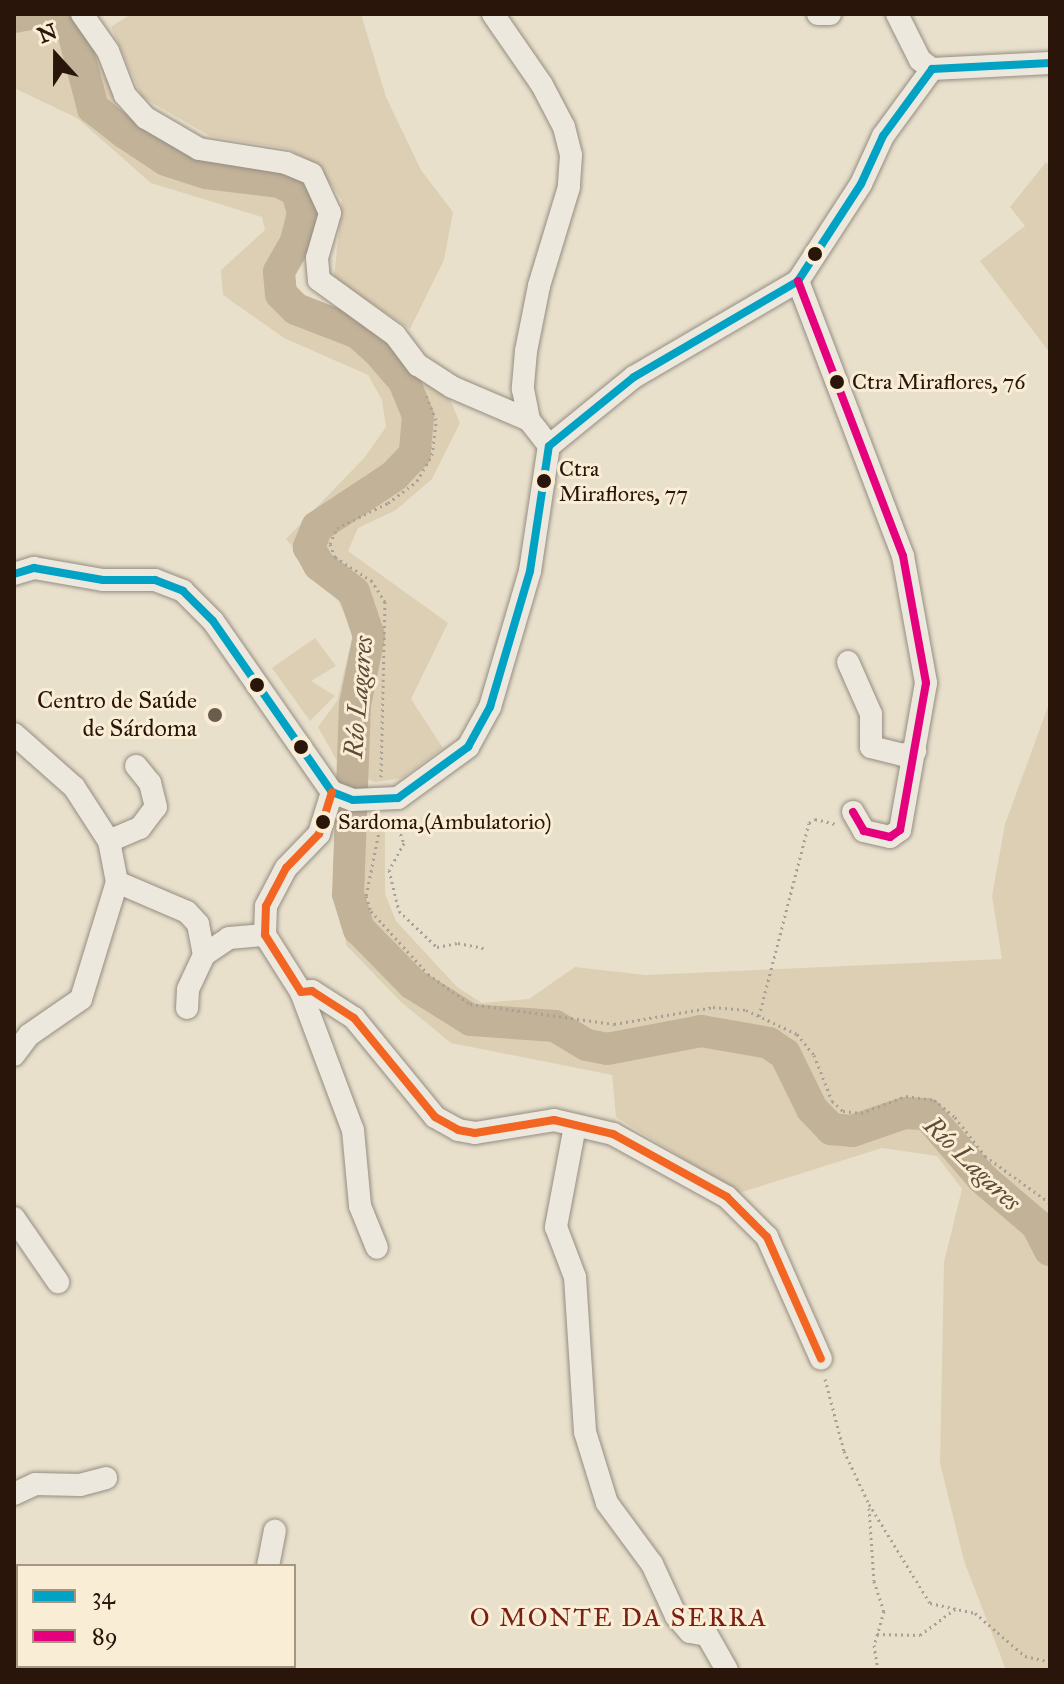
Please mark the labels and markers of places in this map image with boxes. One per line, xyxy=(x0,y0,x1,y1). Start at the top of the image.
unlabelled marker xyxy=(807,246,823,262)
place label: Ctra Miraflores, 76 xyxy=(852,369,1026,395)
marker: Ctra Miraflores, 76 xyxy=(829,374,845,390)
place label: Ctra Miraflores, 77 xyxy=(559,455,688,506)
marker: Ctra Miraflores, 77 xyxy=(536,473,552,489)
unlabelled marker xyxy=(249,677,265,693)
place label: Centro de Saúde de Sárdoma xyxy=(37,687,197,743)
marker: Centro de Saúde de Sárdoma xyxy=(204,704,226,726)
unlabelled marker xyxy=(293,739,309,755)
place label: Sardoma,(Ambulatorio) xyxy=(338,809,552,835)
marker: Sardoma,(Ambulatorio) xyxy=(315,814,331,830)

